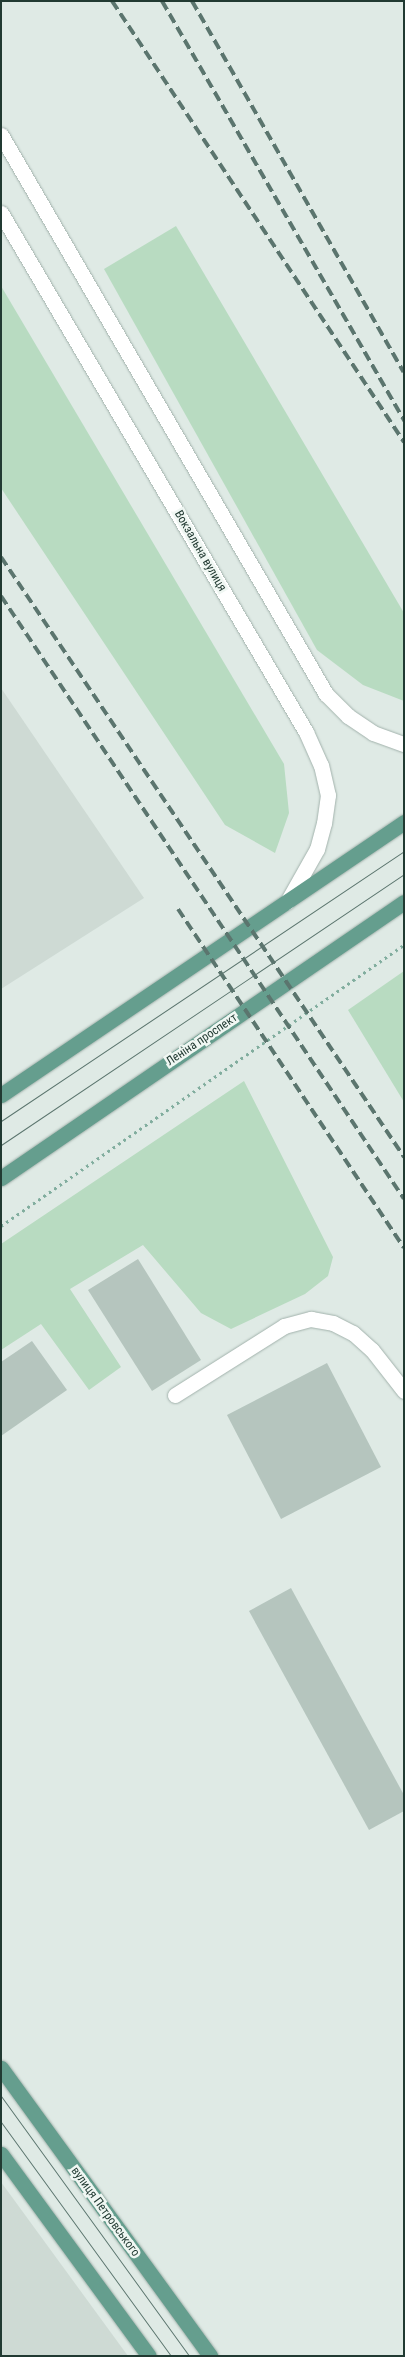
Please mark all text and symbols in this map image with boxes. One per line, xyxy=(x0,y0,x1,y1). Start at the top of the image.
street label: Вокзальна вулиця xyxy=(171,508,229,594)
street label: Леніна проспект xyxy=(164,1011,240,1069)
street label: вулиця Петровського xyxy=(68,2164,142,2260)

